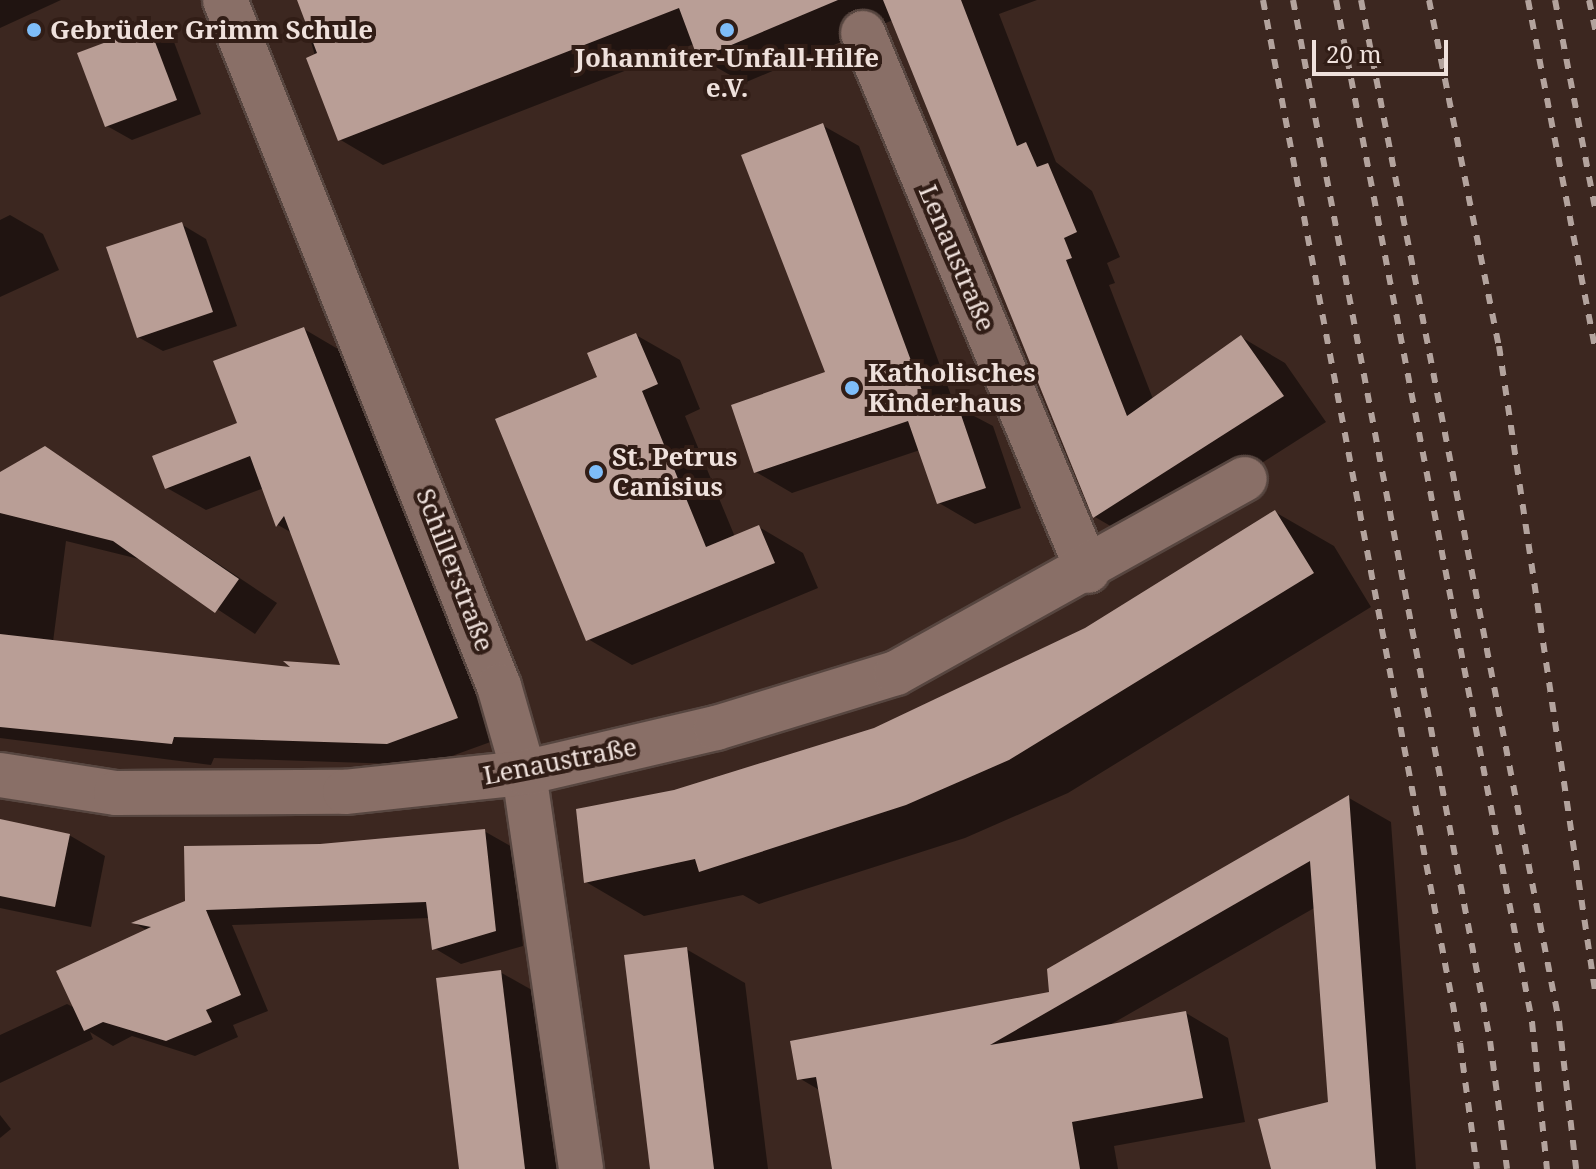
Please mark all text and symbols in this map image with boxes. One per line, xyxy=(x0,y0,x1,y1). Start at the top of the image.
place label: Gebrüder Grimm Schule xyxy=(50,14,373,46)
marker: Gebrüder Grimm Schule xyxy=(25,21,43,39)
marker: Johanniter-Unfall-Hilfe e.V. xyxy=(718,21,736,39)
scale bar xyxy=(1316,24,1452,74)
text: 20 m xyxy=(1326,37,1382,70)
place label: Johanniter-Unfall-Hilfe e.V. xyxy=(575,42,879,104)
street label: Lenaustraße xyxy=(912,180,1002,336)
place label: Katholisches Kinderhaus xyxy=(868,357,1036,418)
marker: Katholisches Kinderhaus xyxy=(843,379,861,397)
place label: St. Petrus Canisius xyxy=(612,441,737,502)
marker: St. Petrus Canisius xyxy=(587,463,605,481)
street label: Schillerstraße xyxy=(410,484,500,656)
street label: Lenaustraße xyxy=(480,731,640,791)

